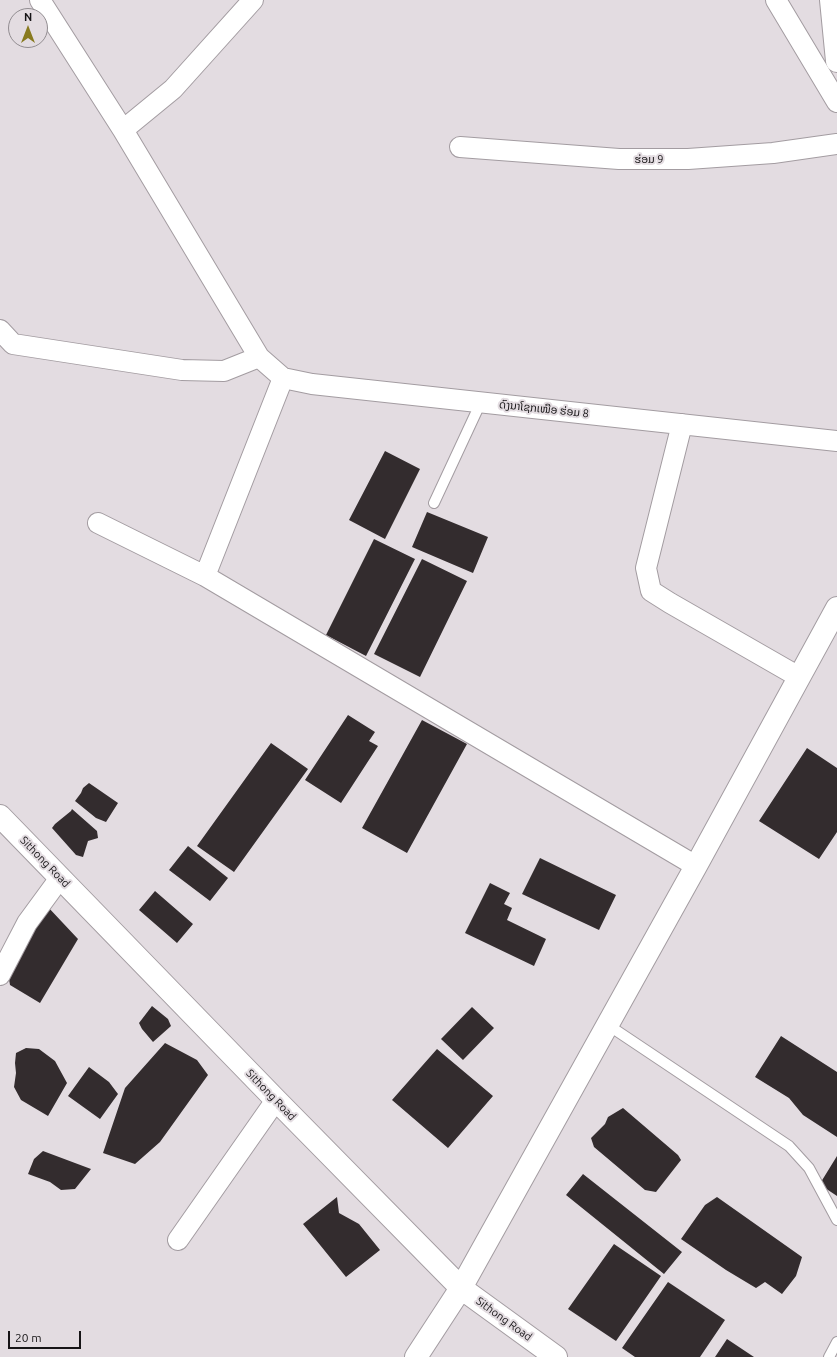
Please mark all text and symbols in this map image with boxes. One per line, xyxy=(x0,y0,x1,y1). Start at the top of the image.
north arrow xyxy=(8,8,48,48)
text: N xyxy=(24,11,32,23)
street label: ຮ່ອມ 9 xyxy=(634,152,664,166)
street label: ດົງນາໂຊກເໜືອ ຮ່ອມ 8 xyxy=(499,398,589,420)
street label: Sithong Road xyxy=(17,834,73,890)
street label: Sithong Road xyxy=(243,1067,299,1123)
street label: Sithong Road xyxy=(473,1294,535,1344)
scale bar xyxy=(10,1323,83,1349)
text: 20 m xyxy=(15,1331,42,1344)

